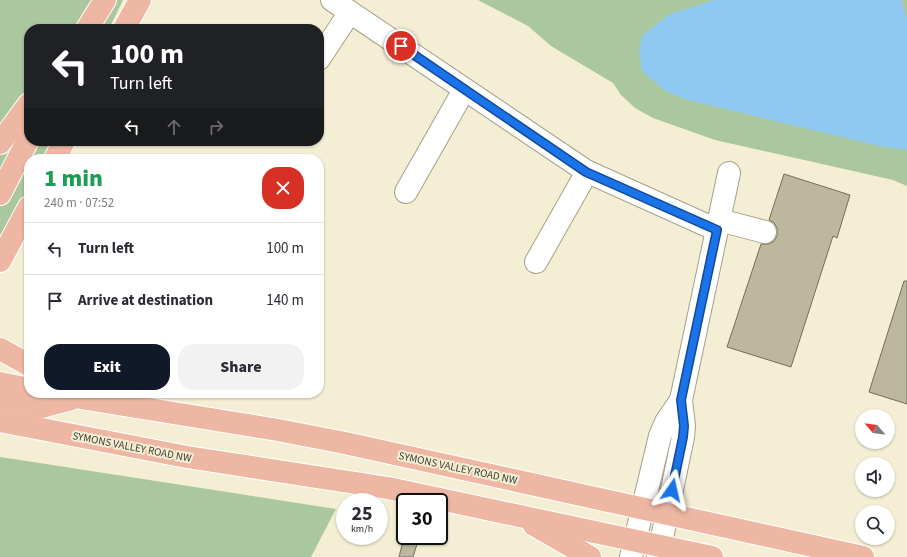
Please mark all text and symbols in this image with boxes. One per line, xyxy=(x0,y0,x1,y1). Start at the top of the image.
pin xyxy=(384,29,418,63)
text: 100 m xyxy=(110,34,184,74)
icon: arrive xyxy=(390,35,412,57)
icon: left xyxy=(44,40,96,92)
text: Turn left xyxy=(110,71,172,96)
icon: left xyxy=(121,116,143,138)
icon: ahead xyxy=(163,116,185,138)
icon: right xyxy=(205,116,227,138)
text: 1 min xyxy=(44,161,103,196)
button: close xyxy=(262,167,304,209)
text: 240 m · 07:52 xyxy=(44,194,114,212)
icon: left xyxy=(44,238,66,260)
text: Turn left xyxy=(78,238,134,259)
text: 100 m xyxy=(266,238,304,259)
icon: arrive xyxy=(44,290,66,312)
text: Arrive at destination xyxy=(78,290,213,311)
text: 140 m xyxy=(266,290,304,311)
button: Exit xyxy=(44,344,170,390)
button: Share xyxy=(178,344,304,390)
north arrow xyxy=(855,409,895,449)
map controls xyxy=(855,409,895,545)
street label: SYMONS VALLEY ROAD NW xyxy=(71,428,193,466)
street label: SYMONS VALLEY ROAD NW xyxy=(397,448,519,488)
button: sound xyxy=(855,457,895,497)
position arrow xyxy=(651,469,693,511)
speed limit sign: 30 xyxy=(396,493,448,545)
text: 25 xyxy=(351,500,373,528)
button: search xyxy=(855,505,895,545)
text: km/h xyxy=(351,522,373,536)

